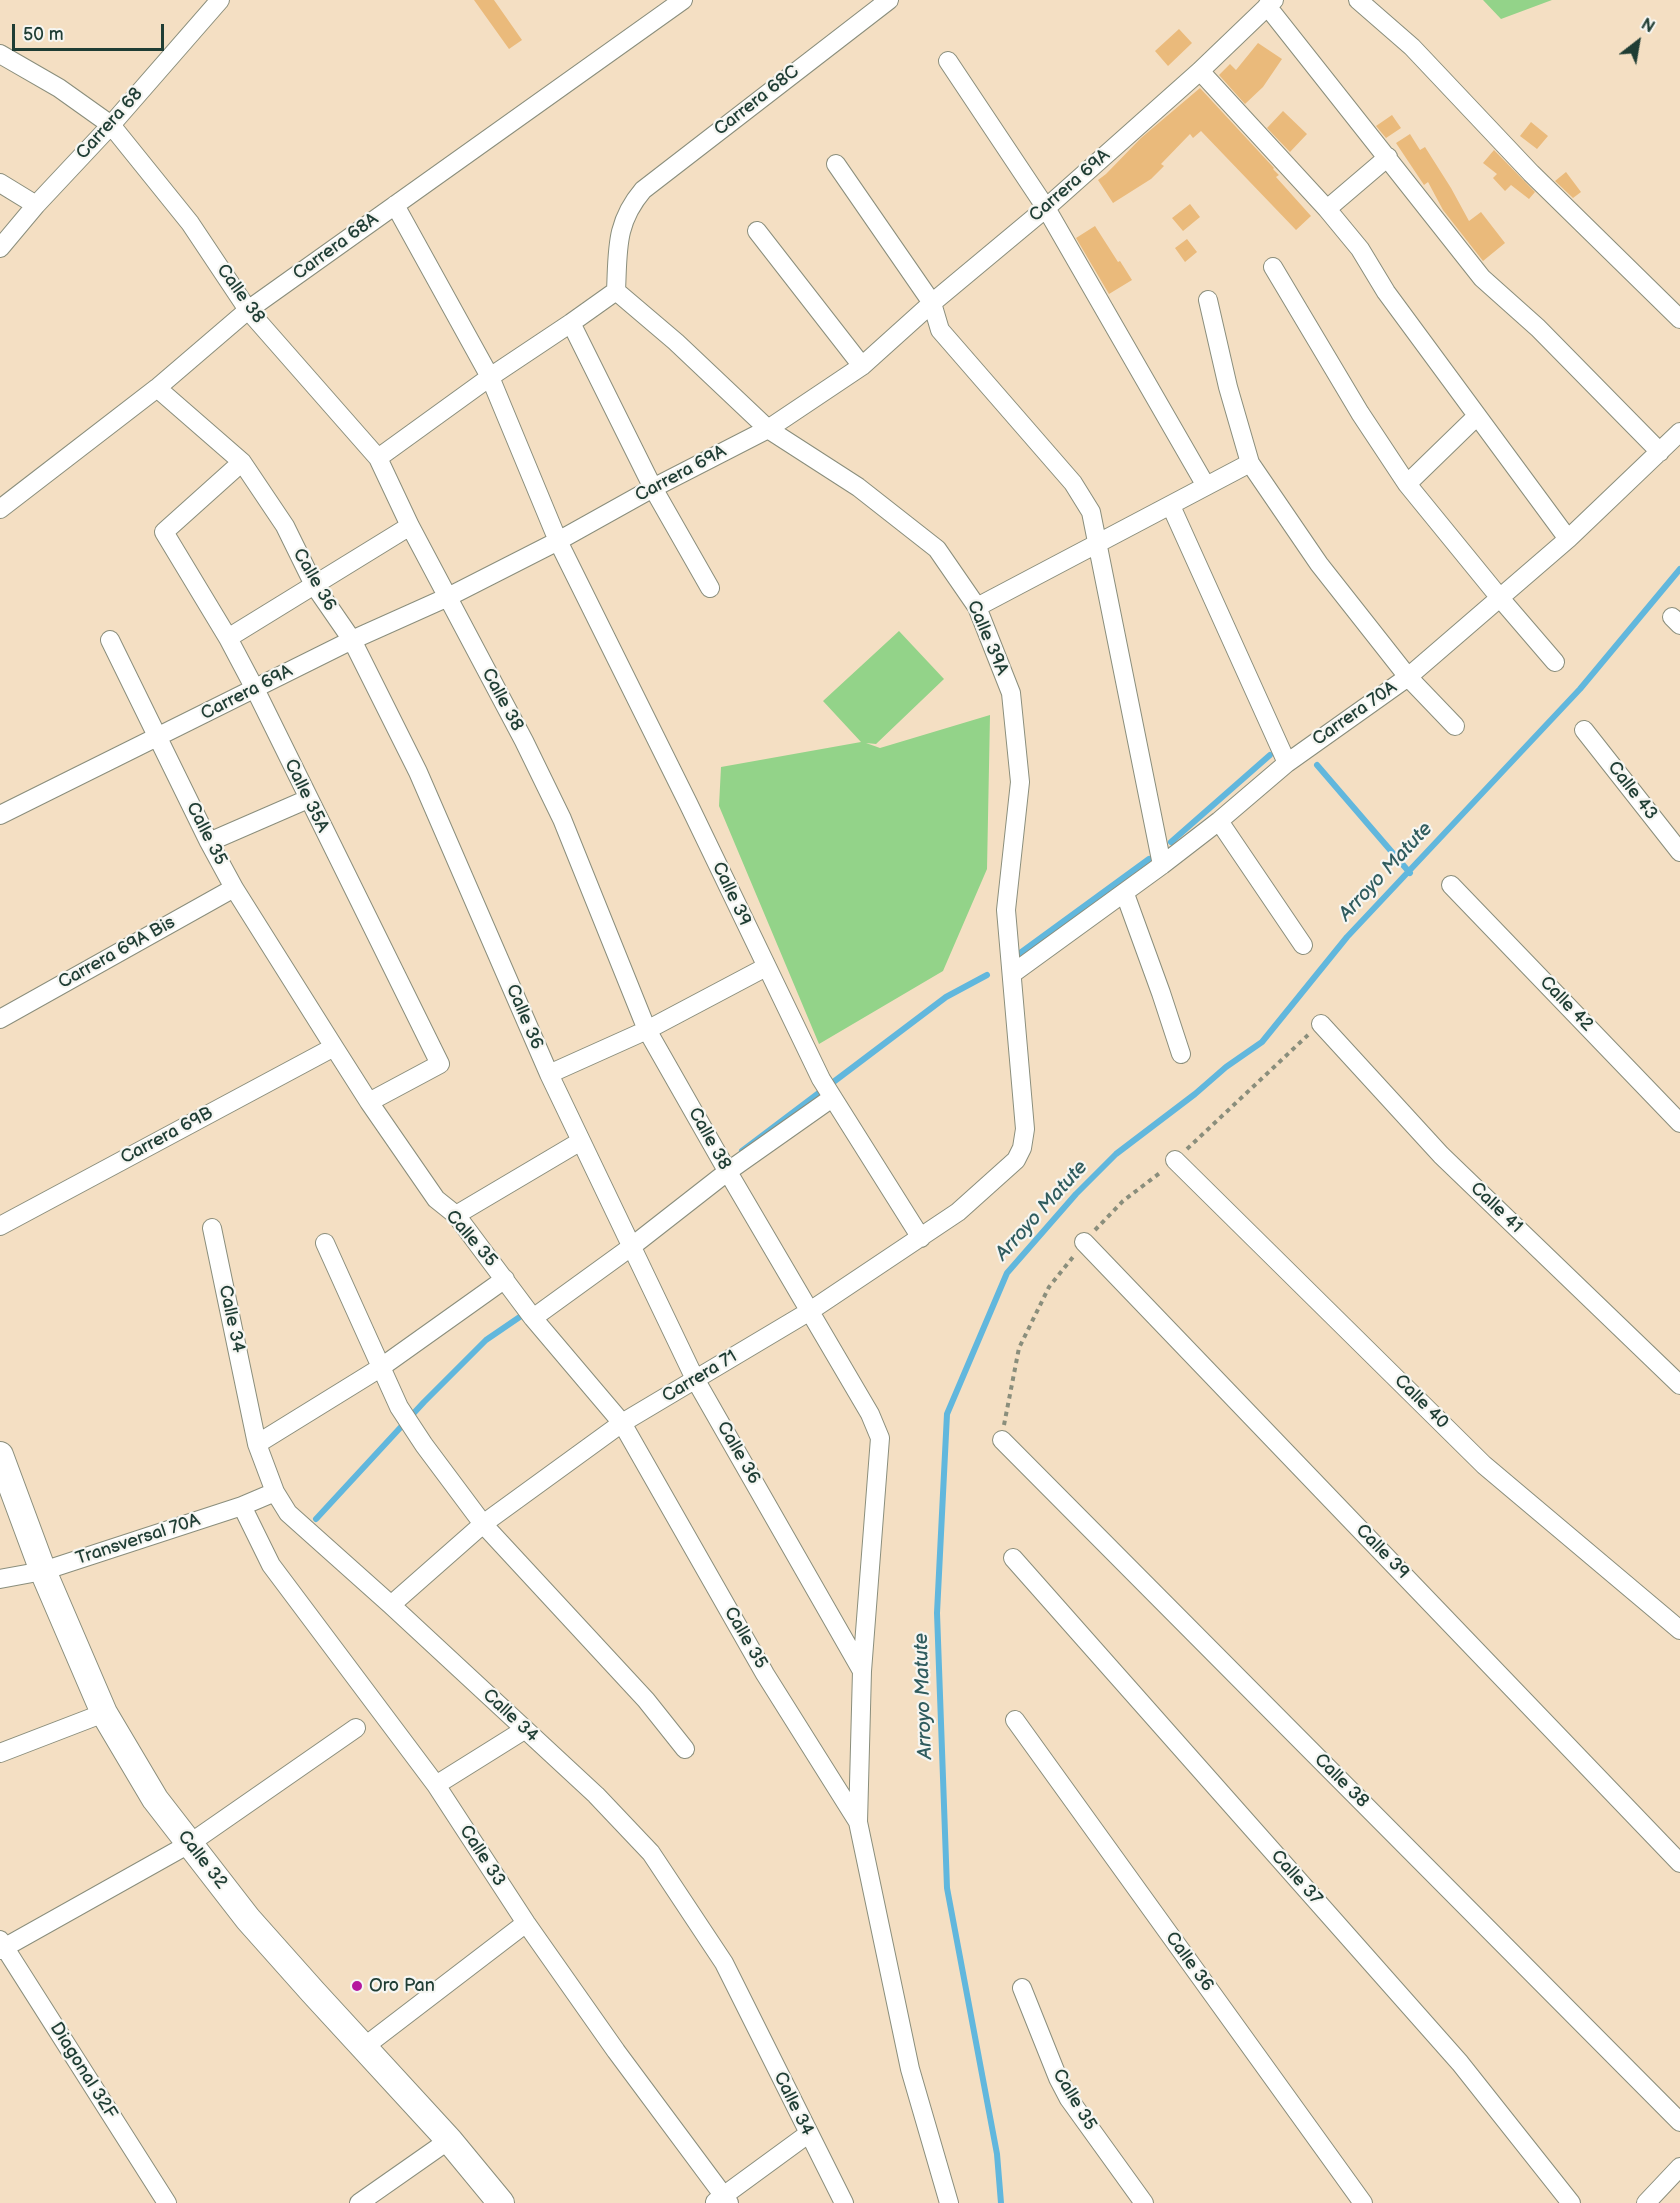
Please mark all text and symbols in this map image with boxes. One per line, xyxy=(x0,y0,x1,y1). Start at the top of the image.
scale bar xyxy=(15,12,166,50)
north arrow xyxy=(1608,12,1668,72)
text: N xyxy=(1637,15,1658,37)
text: 50 m xyxy=(23,24,64,45)
street label: Carrera 68C xyxy=(710,61,804,141)
street label: Carrera 68 xyxy=(72,84,148,164)
street label: Carrera 69A xyxy=(1025,145,1115,227)
street label: Carrera 68A xyxy=(289,209,383,285)
street label: Calle 38 xyxy=(211,260,269,328)
street label: Carrera 69A xyxy=(632,441,730,507)
street label: Calle 36 xyxy=(288,545,340,615)
street label: Calle 39A xyxy=(962,597,1012,679)
street label: Carrera 69A xyxy=(198,661,296,725)
street label: Calle 38 xyxy=(477,665,527,735)
street label: Carrera 70A xyxy=(1309,677,1401,751)
street label: Calle 35A xyxy=(279,756,333,836)
street label: Calle 43 xyxy=(1602,757,1662,825)
street label: Calle 35 xyxy=(181,799,231,869)
water label: Arroyo Matute xyxy=(1334,818,1438,926)
street label: Calle 39 xyxy=(707,859,755,929)
street label: Carrera 69A Bis xyxy=(55,912,179,994)
street label: Calle 42 xyxy=(1535,972,1597,1036)
street label: Calle 36 xyxy=(501,981,547,1053)
street label: Carrera 69B xyxy=(117,1103,217,1169)
street label: Calle 38 xyxy=(683,1104,735,1174)
water label: Arroyo Matute xyxy=(991,1156,1093,1266)
street label: Calle 41 xyxy=(1465,1178,1527,1238)
street label: Calle 35 xyxy=(441,1206,501,1272)
street label: Calle 34 xyxy=(213,1283,249,1355)
street label: Carrera 71 xyxy=(659,1346,741,1408)
street label: Calle 40 xyxy=(1389,1370,1453,1434)
street label: Calle 36 xyxy=(712,1418,764,1488)
street label: Transversal 70A xyxy=(73,1510,203,1570)
street label: Calle 39 xyxy=(1351,1520,1413,1584)
street label: Calle 35 xyxy=(719,1603,771,1673)
water label: Arroyo Matute xyxy=(910,1632,938,1760)
street label: Calle 34 xyxy=(478,1685,542,1747)
street label: Calle 38 xyxy=(1309,1749,1373,1813)
street label: Calle 33 xyxy=(454,1821,510,1891)
street label: Calle 32 xyxy=(173,1827,231,1893)
street label: Calle 37 xyxy=(1266,1846,1326,1910)
street label: Calle 36 xyxy=(1160,1928,1218,1996)
place label: Oro Pan xyxy=(369,1975,435,1997)
marker: Oro Pan xyxy=(350,1979,364,1993)
street label: Diagonal 32F xyxy=(45,2019,121,2123)
street label: Calle 35 xyxy=(1047,2065,1101,2135)
street label: Calle 34 xyxy=(768,2068,818,2140)

